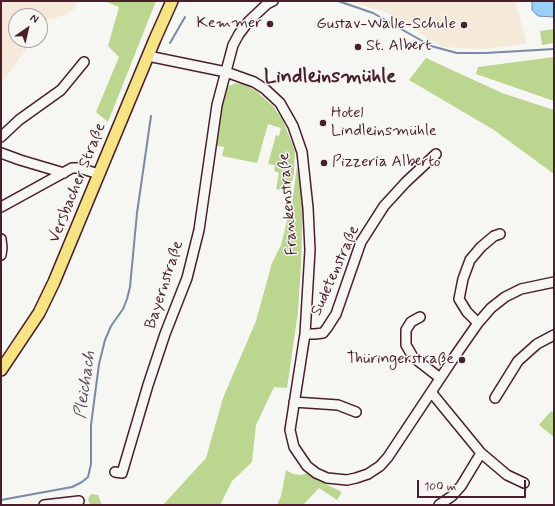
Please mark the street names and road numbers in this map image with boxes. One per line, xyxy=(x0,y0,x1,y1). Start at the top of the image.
street label: Versbacher Straße xyxy=(45,120,111,246)
street label: Frankenstraße xyxy=(275,152,303,256)
street label: Sudetenstraße xyxy=(308,223,364,319)
street label: Bayernstraße xyxy=(142,239,188,331)

